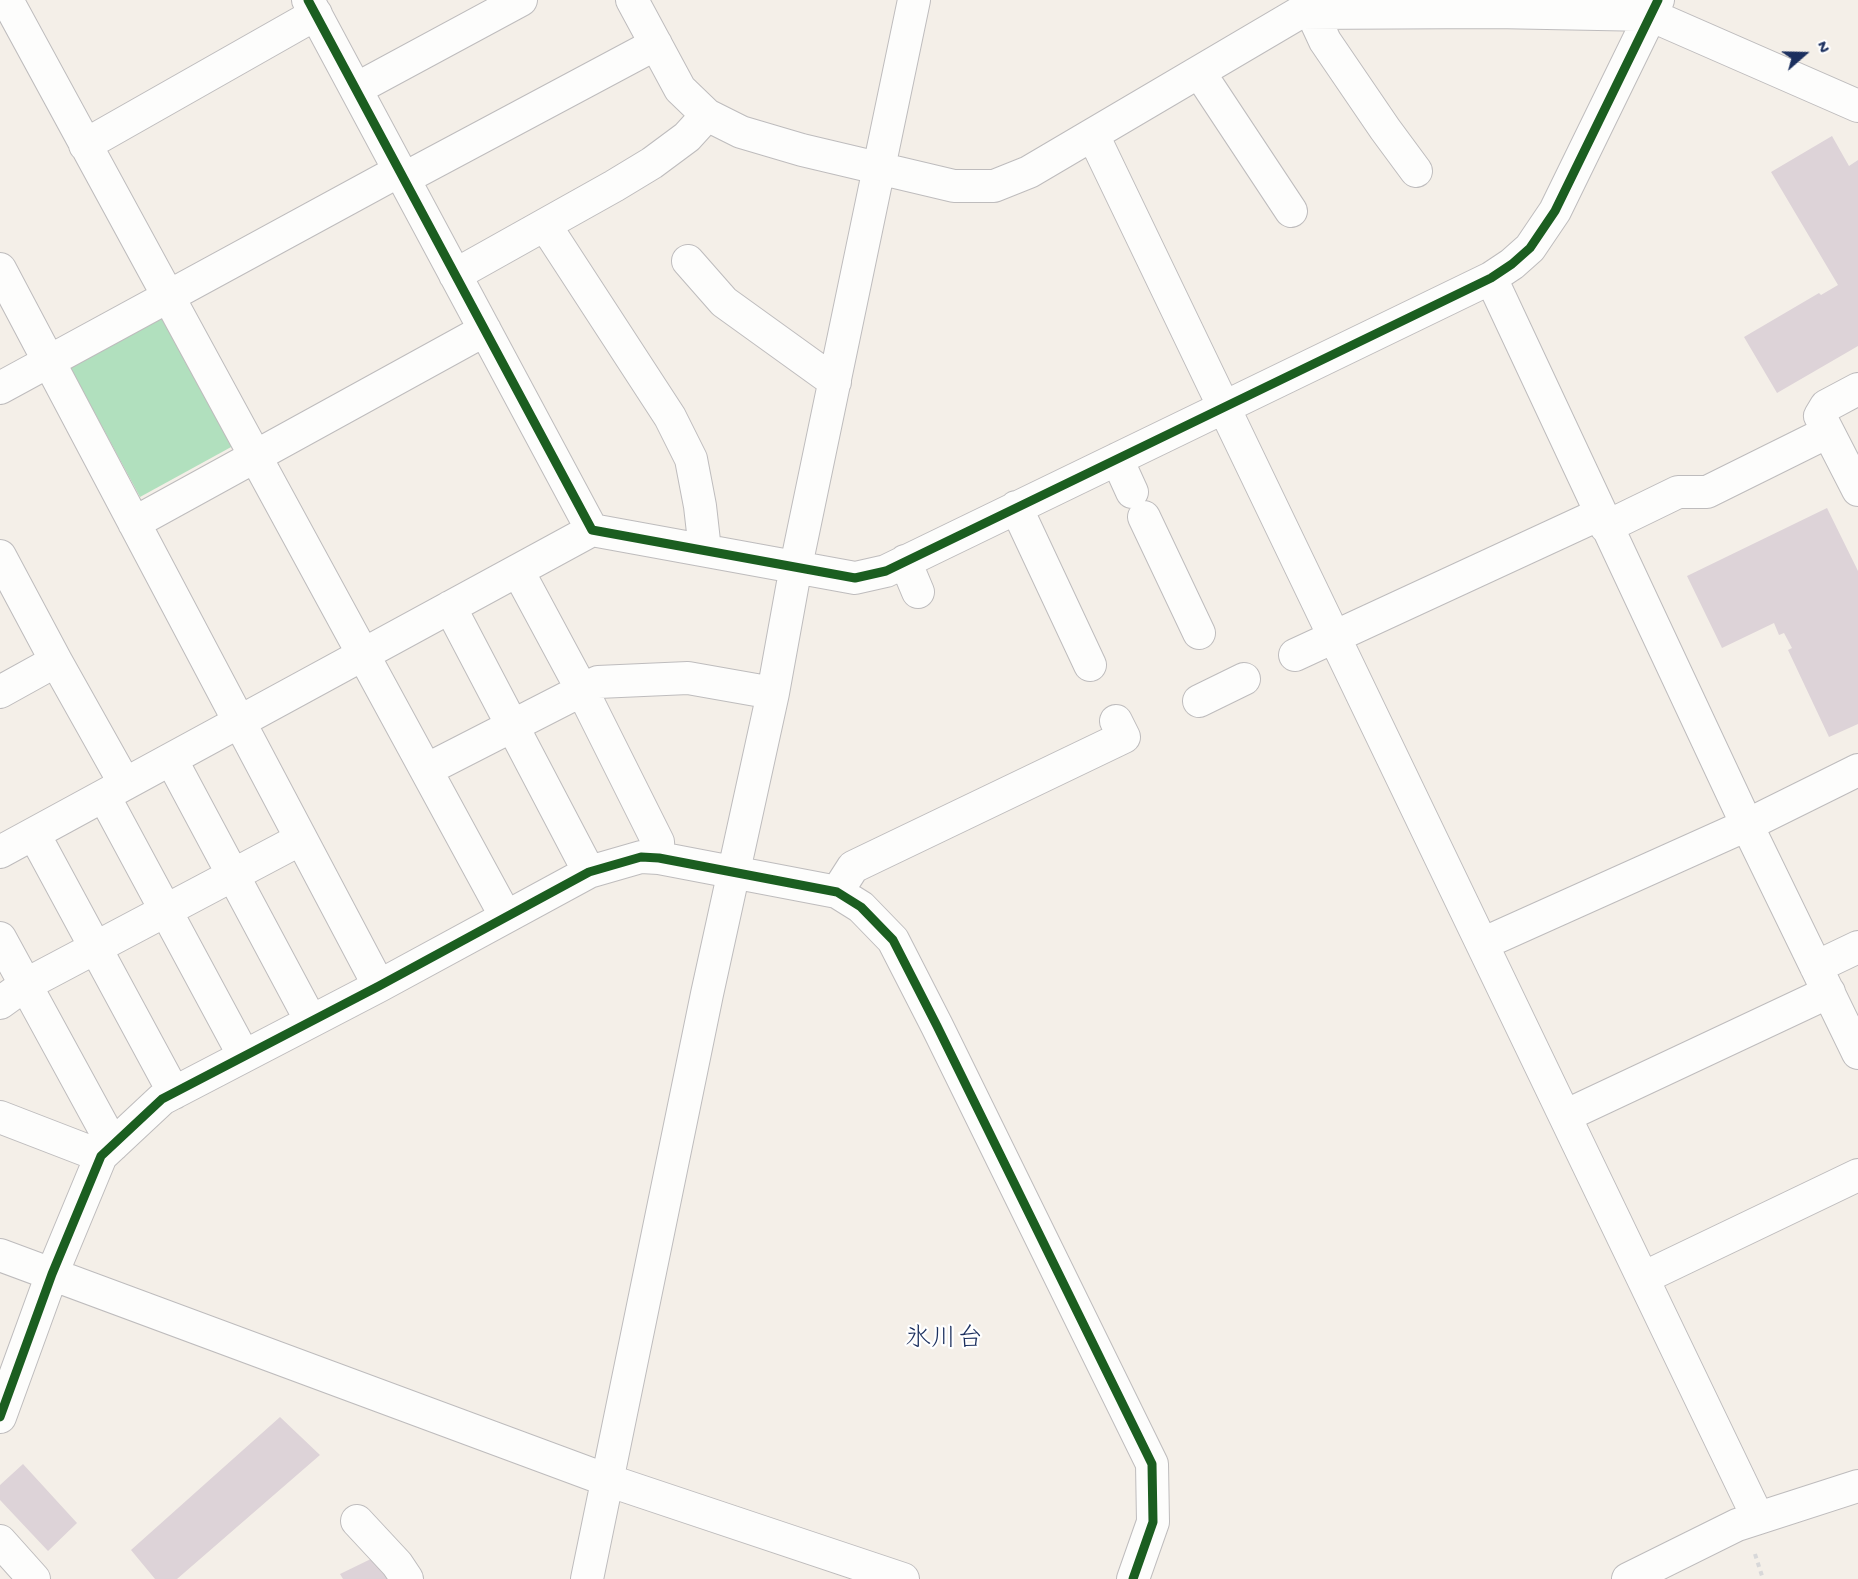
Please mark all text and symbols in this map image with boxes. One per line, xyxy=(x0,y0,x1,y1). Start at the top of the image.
north arrow xyxy=(1774,24,1834,84)
text: N xyxy=(1811,40,1832,56)
district label: 氷川台 xyxy=(905,1325,983,1357)

